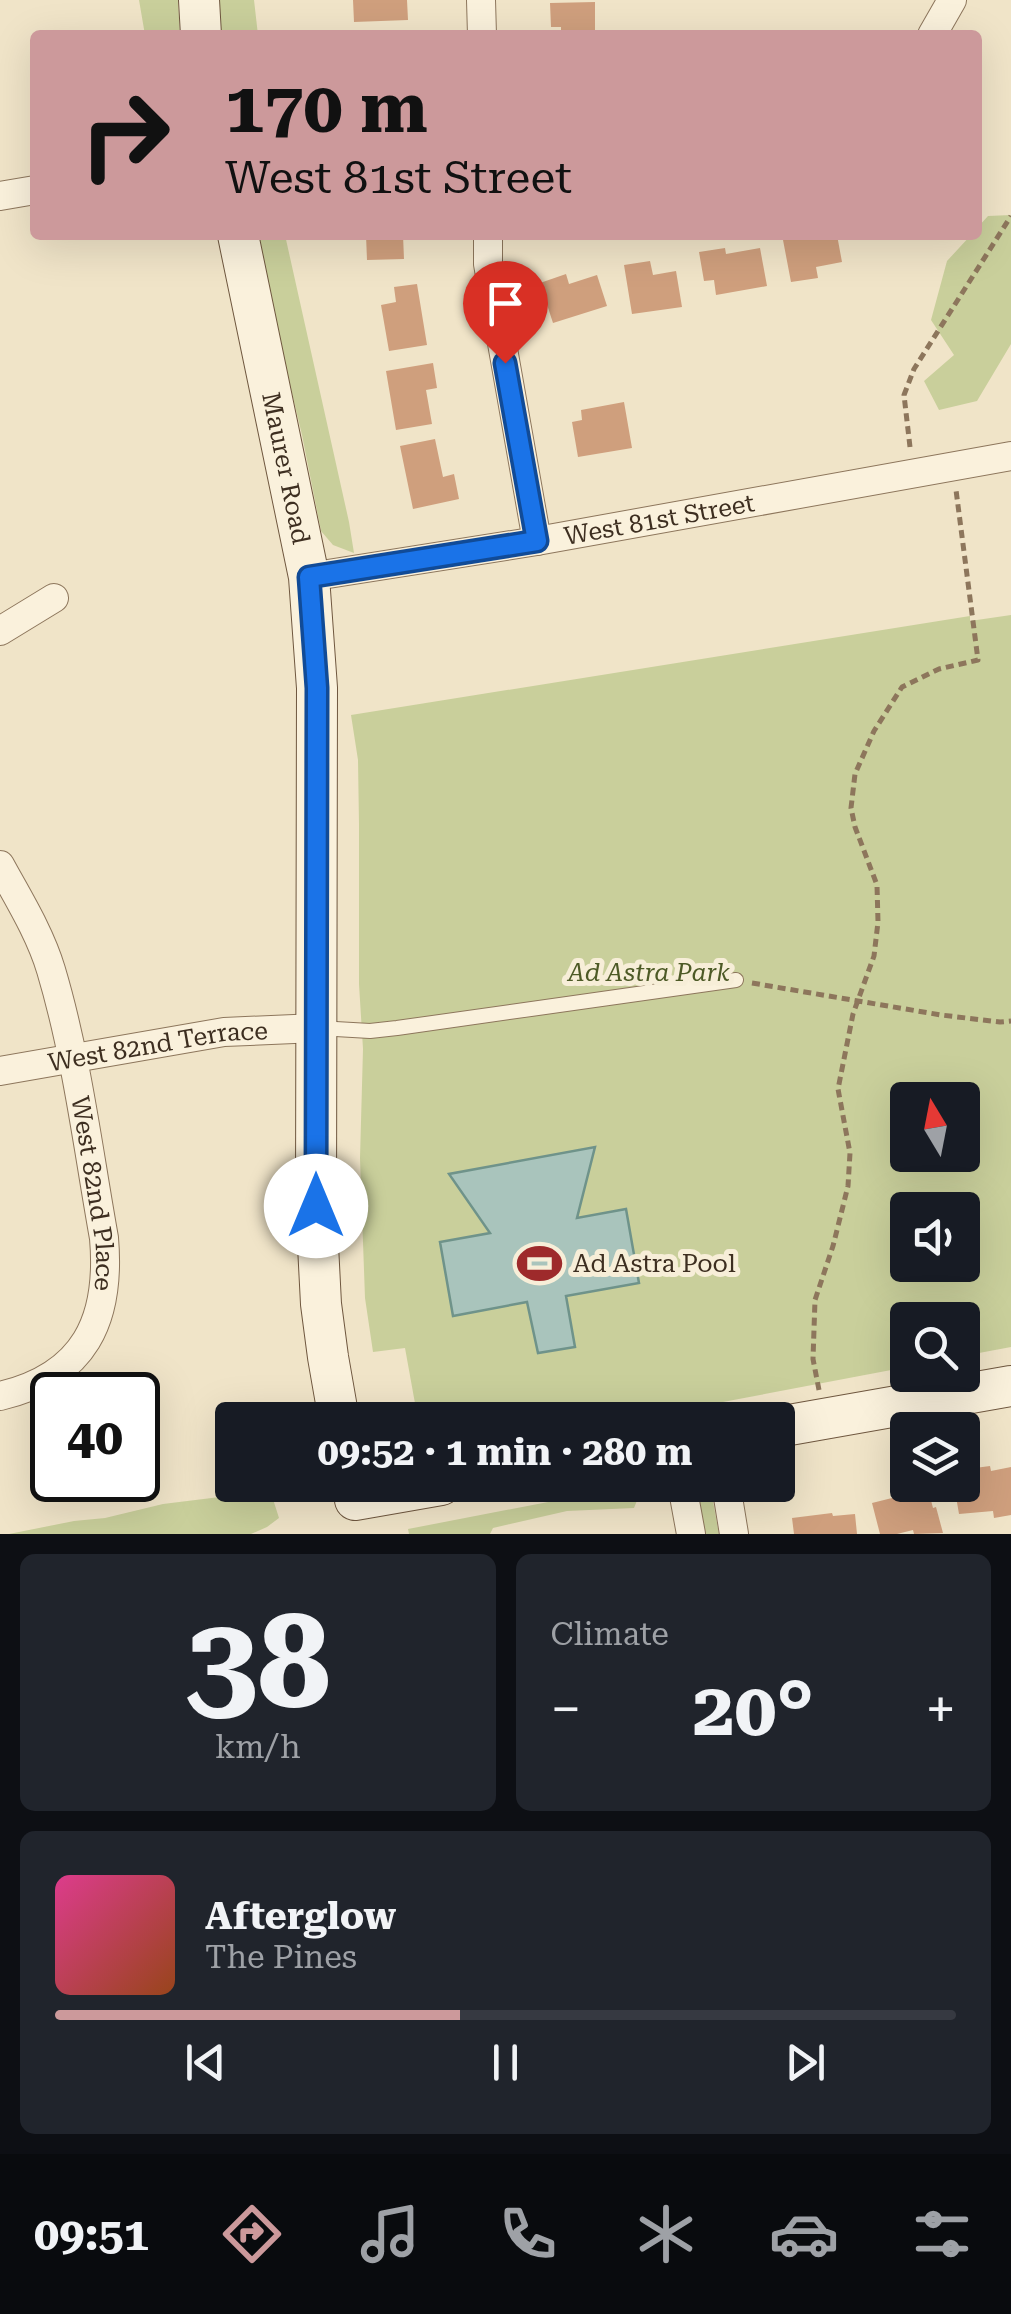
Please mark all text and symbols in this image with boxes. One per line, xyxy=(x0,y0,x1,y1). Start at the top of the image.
text: 170 m xyxy=(225,67,428,149)
icon: right xyxy=(60,70,190,200)
text: West 81st Street xyxy=(225,151,572,204)
pin xyxy=(463,261,548,364)
icon: arrive xyxy=(478,276,533,331)
street label: Maurer Road xyxy=(256,390,316,547)
street label: West 81st Street xyxy=(562,488,757,551)
park label: Ad Astra Park xyxy=(566,958,730,987)
street label: West 82nd Terrace xyxy=(46,1016,268,1077)
north arrow xyxy=(890,1082,980,1172)
map controls xyxy=(890,1082,980,1502)
street label: West 82nd Place xyxy=(65,1094,119,1292)
position arrow xyxy=(264,1154,368,1258)
button: sound xyxy=(890,1192,980,1282)
sports icon: Ad Astra Pool xyxy=(516,1239,564,1287)
place label: Ad Astra Pool xyxy=(573,1249,736,1278)
button: search xyxy=(890,1302,980,1392)
speed limit sign: 40 xyxy=(30,1372,160,1502)
button: layers xyxy=(890,1412,980,1502)
text: 09:52 · 1 min · 280 m xyxy=(318,1430,692,1474)
text: 38 xyxy=(185,1586,331,1739)
text: Climate xyxy=(551,1615,669,1653)
text: 20° xyxy=(693,1665,814,1753)
text: − xyxy=(551,1677,581,1741)
text: + xyxy=(925,1677,956,1741)
text: km/h xyxy=(215,1728,301,1766)
text: Afterglow xyxy=(205,1894,396,1938)
text: The Pines xyxy=(205,1938,357,1976)
icon: previous xyxy=(178,2035,233,2090)
icon: pause xyxy=(478,2035,533,2090)
icon: next xyxy=(778,2035,833,2090)
icon: directions xyxy=(217,2199,287,2269)
icon: music xyxy=(355,2199,425,2269)
icon: phone xyxy=(493,2199,563,2269)
icon: climate xyxy=(631,2199,701,2269)
icon: car xyxy=(769,2199,839,2269)
icon: filters xyxy=(907,2199,977,2269)
text: 09:51 xyxy=(34,2208,149,2261)

